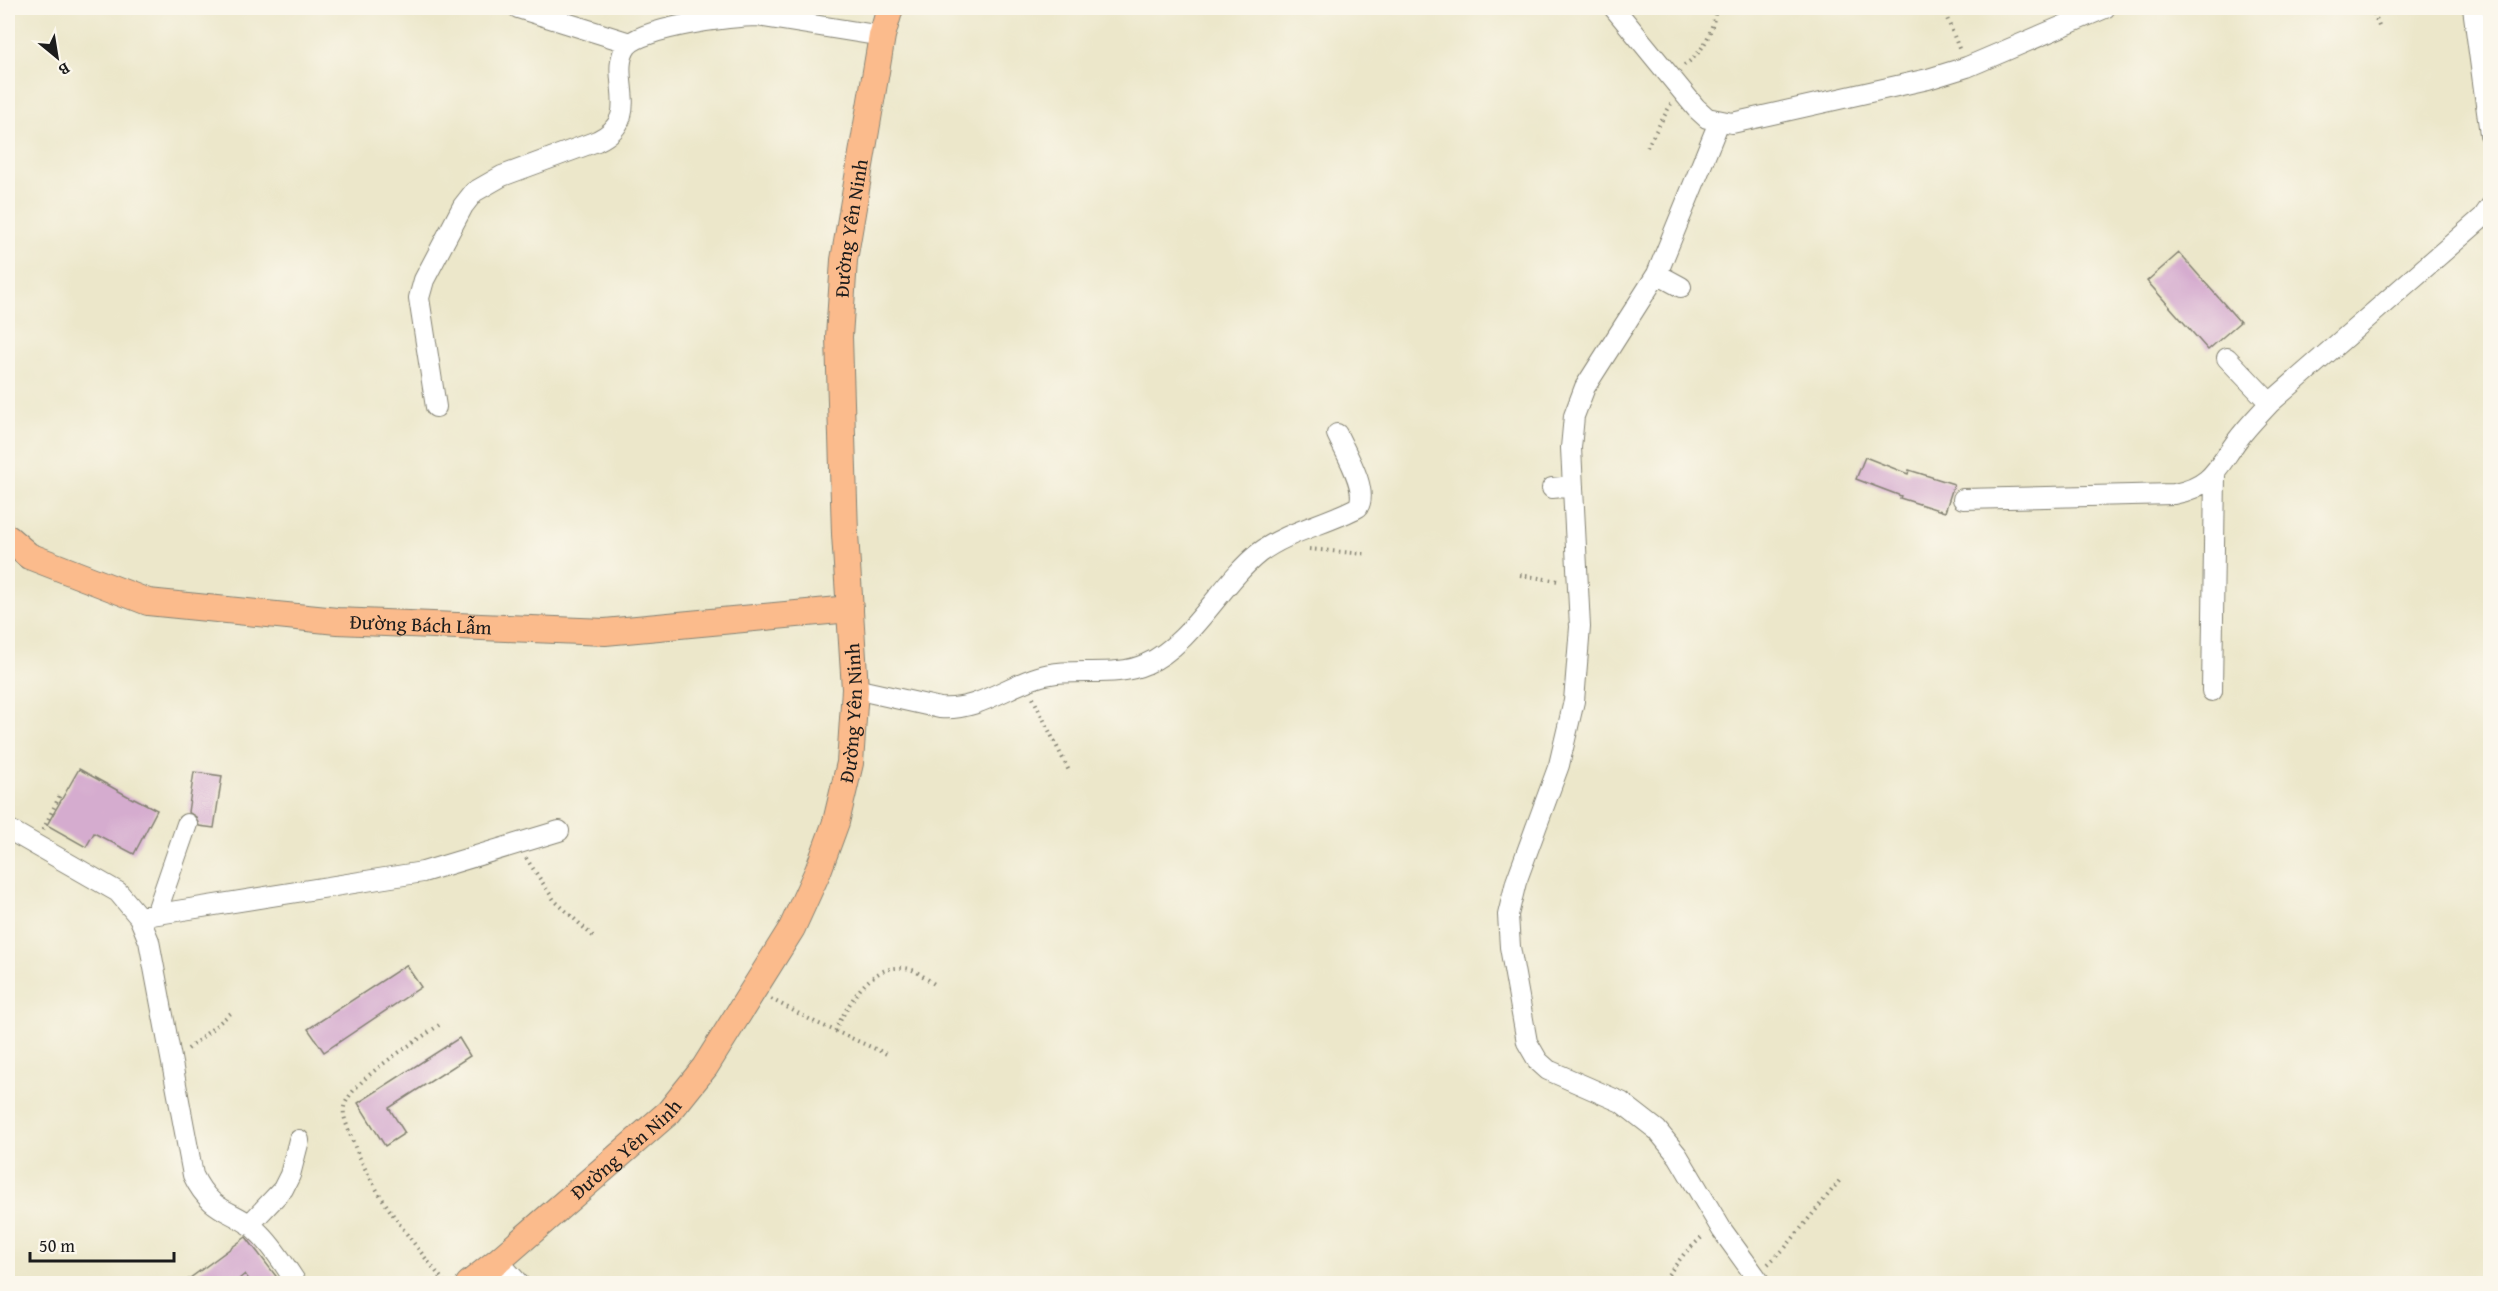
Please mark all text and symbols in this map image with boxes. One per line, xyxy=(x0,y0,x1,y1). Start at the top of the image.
north arrow xyxy=(27,27,87,87)
text: B xyxy=(54,57,75,83)
street label: Đường Yên Ninh xyxy=(827,157,875,298)
street label: Đường Bách Lẫm xyxy=(349,607,493,641)
street label: Đường Yên Ninh xyxy=(831,642,869,785)
street label: Đường Yên Ninh xyxy=(564,1092,688,1206)
scale bar xyxy=(30,1225,174,1263)
text: 50 m xyxy=(39,1232,75,1259)

